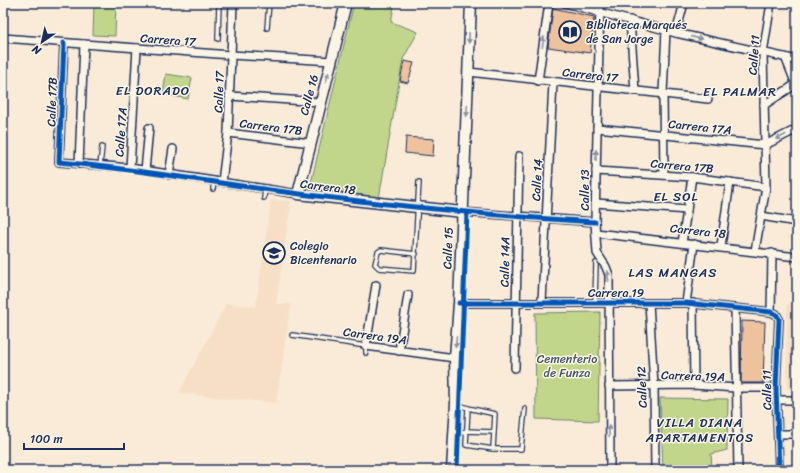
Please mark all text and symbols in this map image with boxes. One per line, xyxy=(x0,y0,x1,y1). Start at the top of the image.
place label: Biblioteca Marqués de San Jorge xyxy=(586,14,687,50)
library icon: Biblioteca Marqués de San Jorge xyxy=(557,19,583,45)
north arrow xyxy=(22,22,62,62)
street label: Carrera 17 xyxy=(140,27,198,53)
one-way arrow xyxy=(466,32,472,45)
street label: Calle 11 xyxy=(742,34,766,76)
one-way arrow xyxy=(691,35,703,41)
one-way arrow xyxy=(540,36,546,48)
text: N xyxy=(28,40,46,60)
street label: Carrera 17 xyxy=(561,61,620,89)
street label: Calle 17 xyxy=(207,70,231,113)
street label: Calle 16 xyxy=(293,72,325,118)
one-way arrow xyxy=(324,72,330,84)
street label: Calle 17B xyxy=(40,77,64,127)
district label: EL DORADO xyxy=(116,79,190,102)
district label: EL PALMAR xyxy=(703,80,777,103)
one-way arrow xyxy=(464,105,470,118)
street label: Calle 17A xyxy=(108,106,134,157)
street label: Carrera 17B xyxy=(238,112,304,142)
street label: Carrera 17A xyxy=(667,113,733,141)
one-way arrow xyxy=(775,134,787,140)
one-way arrow xyxy=(593,148,599,161)
street label: Carrera 17B xyxy=(650,152,715,180)
street label: Calle 14 xyxy=(525,158,549,202)
street label: Calle 13 xyxy=(574,169,596,211)
street label: Carrera 18 xyxy=(299,173,357,201)
district label: EL SOL xyxy=(653,185,699,208)
street label: Carrera 18 xyxy=(669,217,727,245)
street label: Calle 15 xyxy=(436,227,460,269)
place label: Colegio Bicentenario xyxy=(290,235,357,271)
street label: Calle 14A xyxy=(494,237,516,287)
school or university icon: Colegio Bicentenario xyxy=(261,240,287,266)
district label: LAS MANGAS xyxy=(628,261,718,284)
one-way arrow xyxy=(605,270,611,282)
street label: Carrera 19 xyxy=(588,282,644,304)
street label: Carrera 19A xyxy=(342,321,408,351)
one-way arrow xyxy=(453,336,460,348)
park label: Cementerio de Funza xyxy=(537,348,597,384)
street label: Carrera 19A xyxy=(661,364,725,388)
street label: Calle 12 xyxy=(630,366,654,408)
street label: Calle 11 xyxy=(756,370,778,410)
district label: VILLA DIANA APARTAMENTOS xyxy=(645,411,754,449)
one-way arrow xyxy=(606,424,612,437)
scale bar xyxy=(24,425,124,451)
text: 100 m xyxy=(30,428,63,450)

